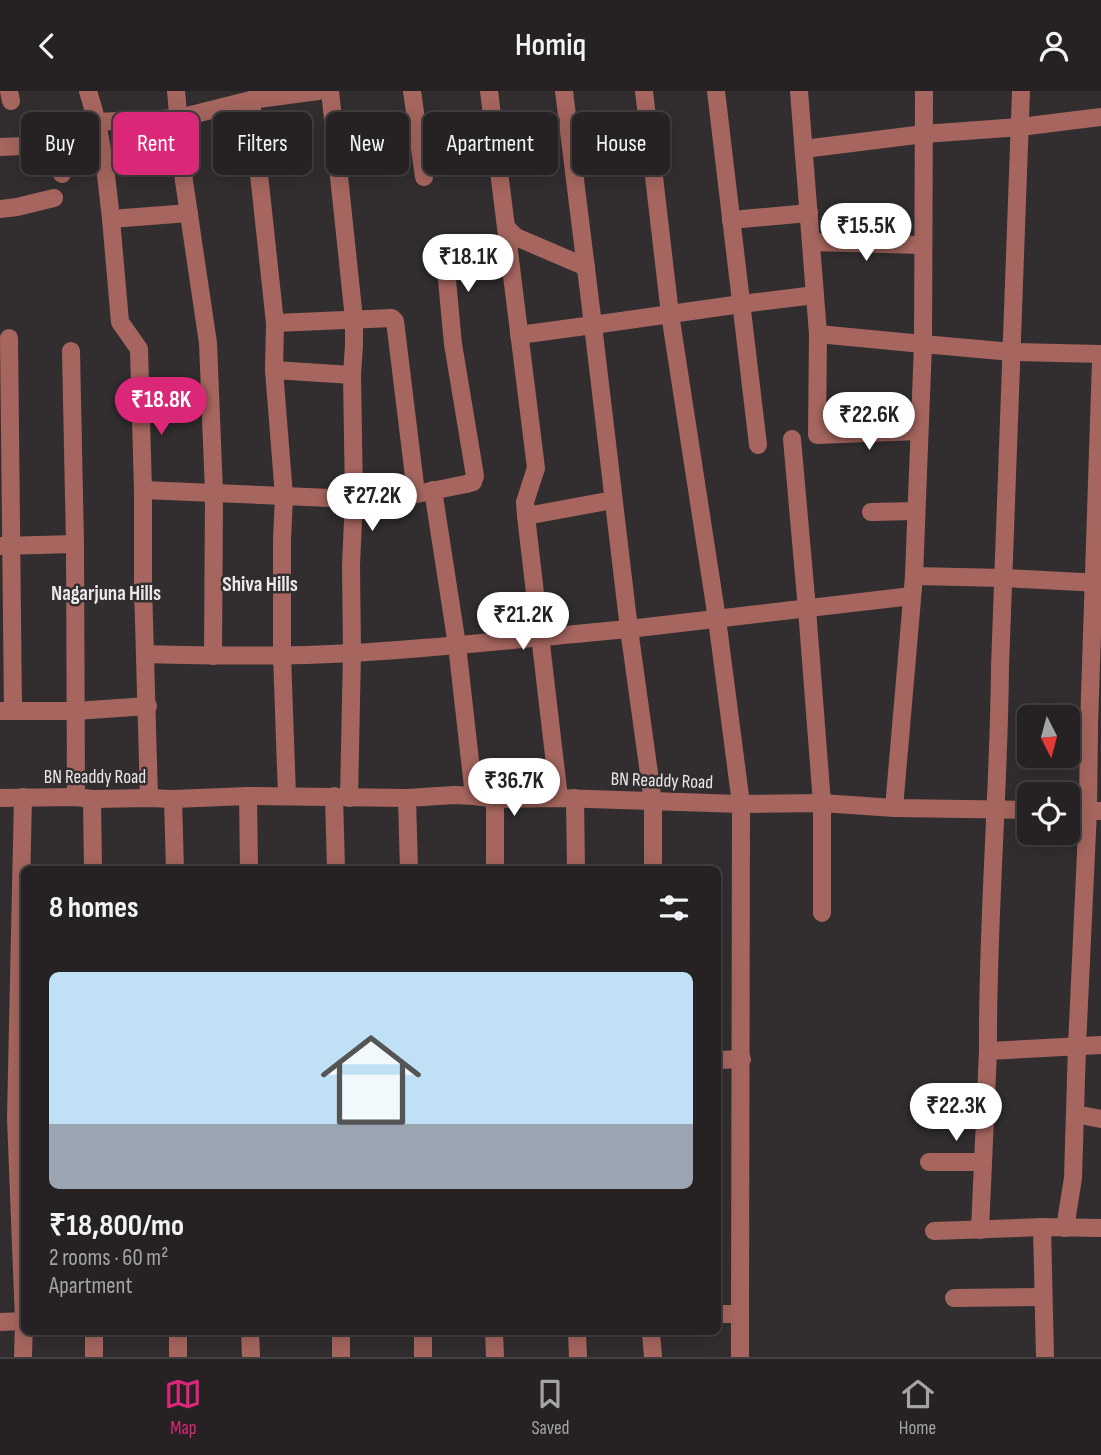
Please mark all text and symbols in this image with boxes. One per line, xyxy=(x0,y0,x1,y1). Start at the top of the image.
text: Homiq xyxy=(515,26,586,65)
icon: back xyxy=(28,27,66,65)
icon: person xyxy=(1035,27,1073,65)
chip: Buy xyxy=(21,112,99,175)
chip: Rent xyxy=(113,112,199,175)
chip: Filters xyxy=(213,112,312,175)
chip: New xyxy=(326,112,409,175)
chip: Apartment xyxy=(423,112,558,175)
chip: House xyxy=(572,112,670,175)
pin: ₹15.5K xyxy=(809,204,923,263)
text: ₹15.5K xyxy=(837,212,895,240)
pin: ₹18.1K xyxy=(411,235,525,294)
text: ₹18.1K xyxy=(439,243,497,271)
pin: ₹18.8K xyxy=(104,377,218,437)
text: ₹18.8K xyxy=(131,386,191,414)
pin: ₹22.6K xyxy=(812,393,926,452)
text: ₹22.6K xyxy=(839,401,899,429)
pin: ₹27.2K xyxy=(315,473,429,533)
text: ₹27.2K xyxy=(343,482,401,510)
district label: Shiva Hills xyxy=(222,572,298,597)
district label: Nagarjuna Hills xyxy=(51,581,161,606)
pin: ₹21.2K xyxy=(466,593,580,652)
text: ₹21.2K xyxy=(493,601,553,629)
north arrow xyxy=(1017,705,1080,768)
map controls xyxy=(1017,705,1080,845)
pin: ₹36.7K xyxy=(457,759,571,818)
street label: BN Readdy Road xyxy=(44,766,146,789)
text: ₹36.7K xyxy=(484,767,544,795)
street label: BN Readdy Road xyxy=(610,768,714,794)
button: locate xyxy=(1017,782,1080,845)
icon: filters xyxy=(655,889,693,927)
text: 8 homes xyxy=(49,890,138,926)
icon: home xyxy=(308,1017,434,1143)
pin: ₹22.3K xyxy=(899,1083,1013,1143)
text: ₹22.3K xyxy=(926,1092,986,1120)
text: ₹18,800/mo xyxy=(49,1208,184,1244)
text: 2 rooms · 60 m² xyxy=(49,1244,168,1272)
text: Apartment xyxy=(49,1272,133,1300)
tab: Map xyxy=(164,1375,202,1440)
tab: Saved xyxy=(531,1375,570,1440)
tab: Home xyxy=(899,1375,937,1440)

